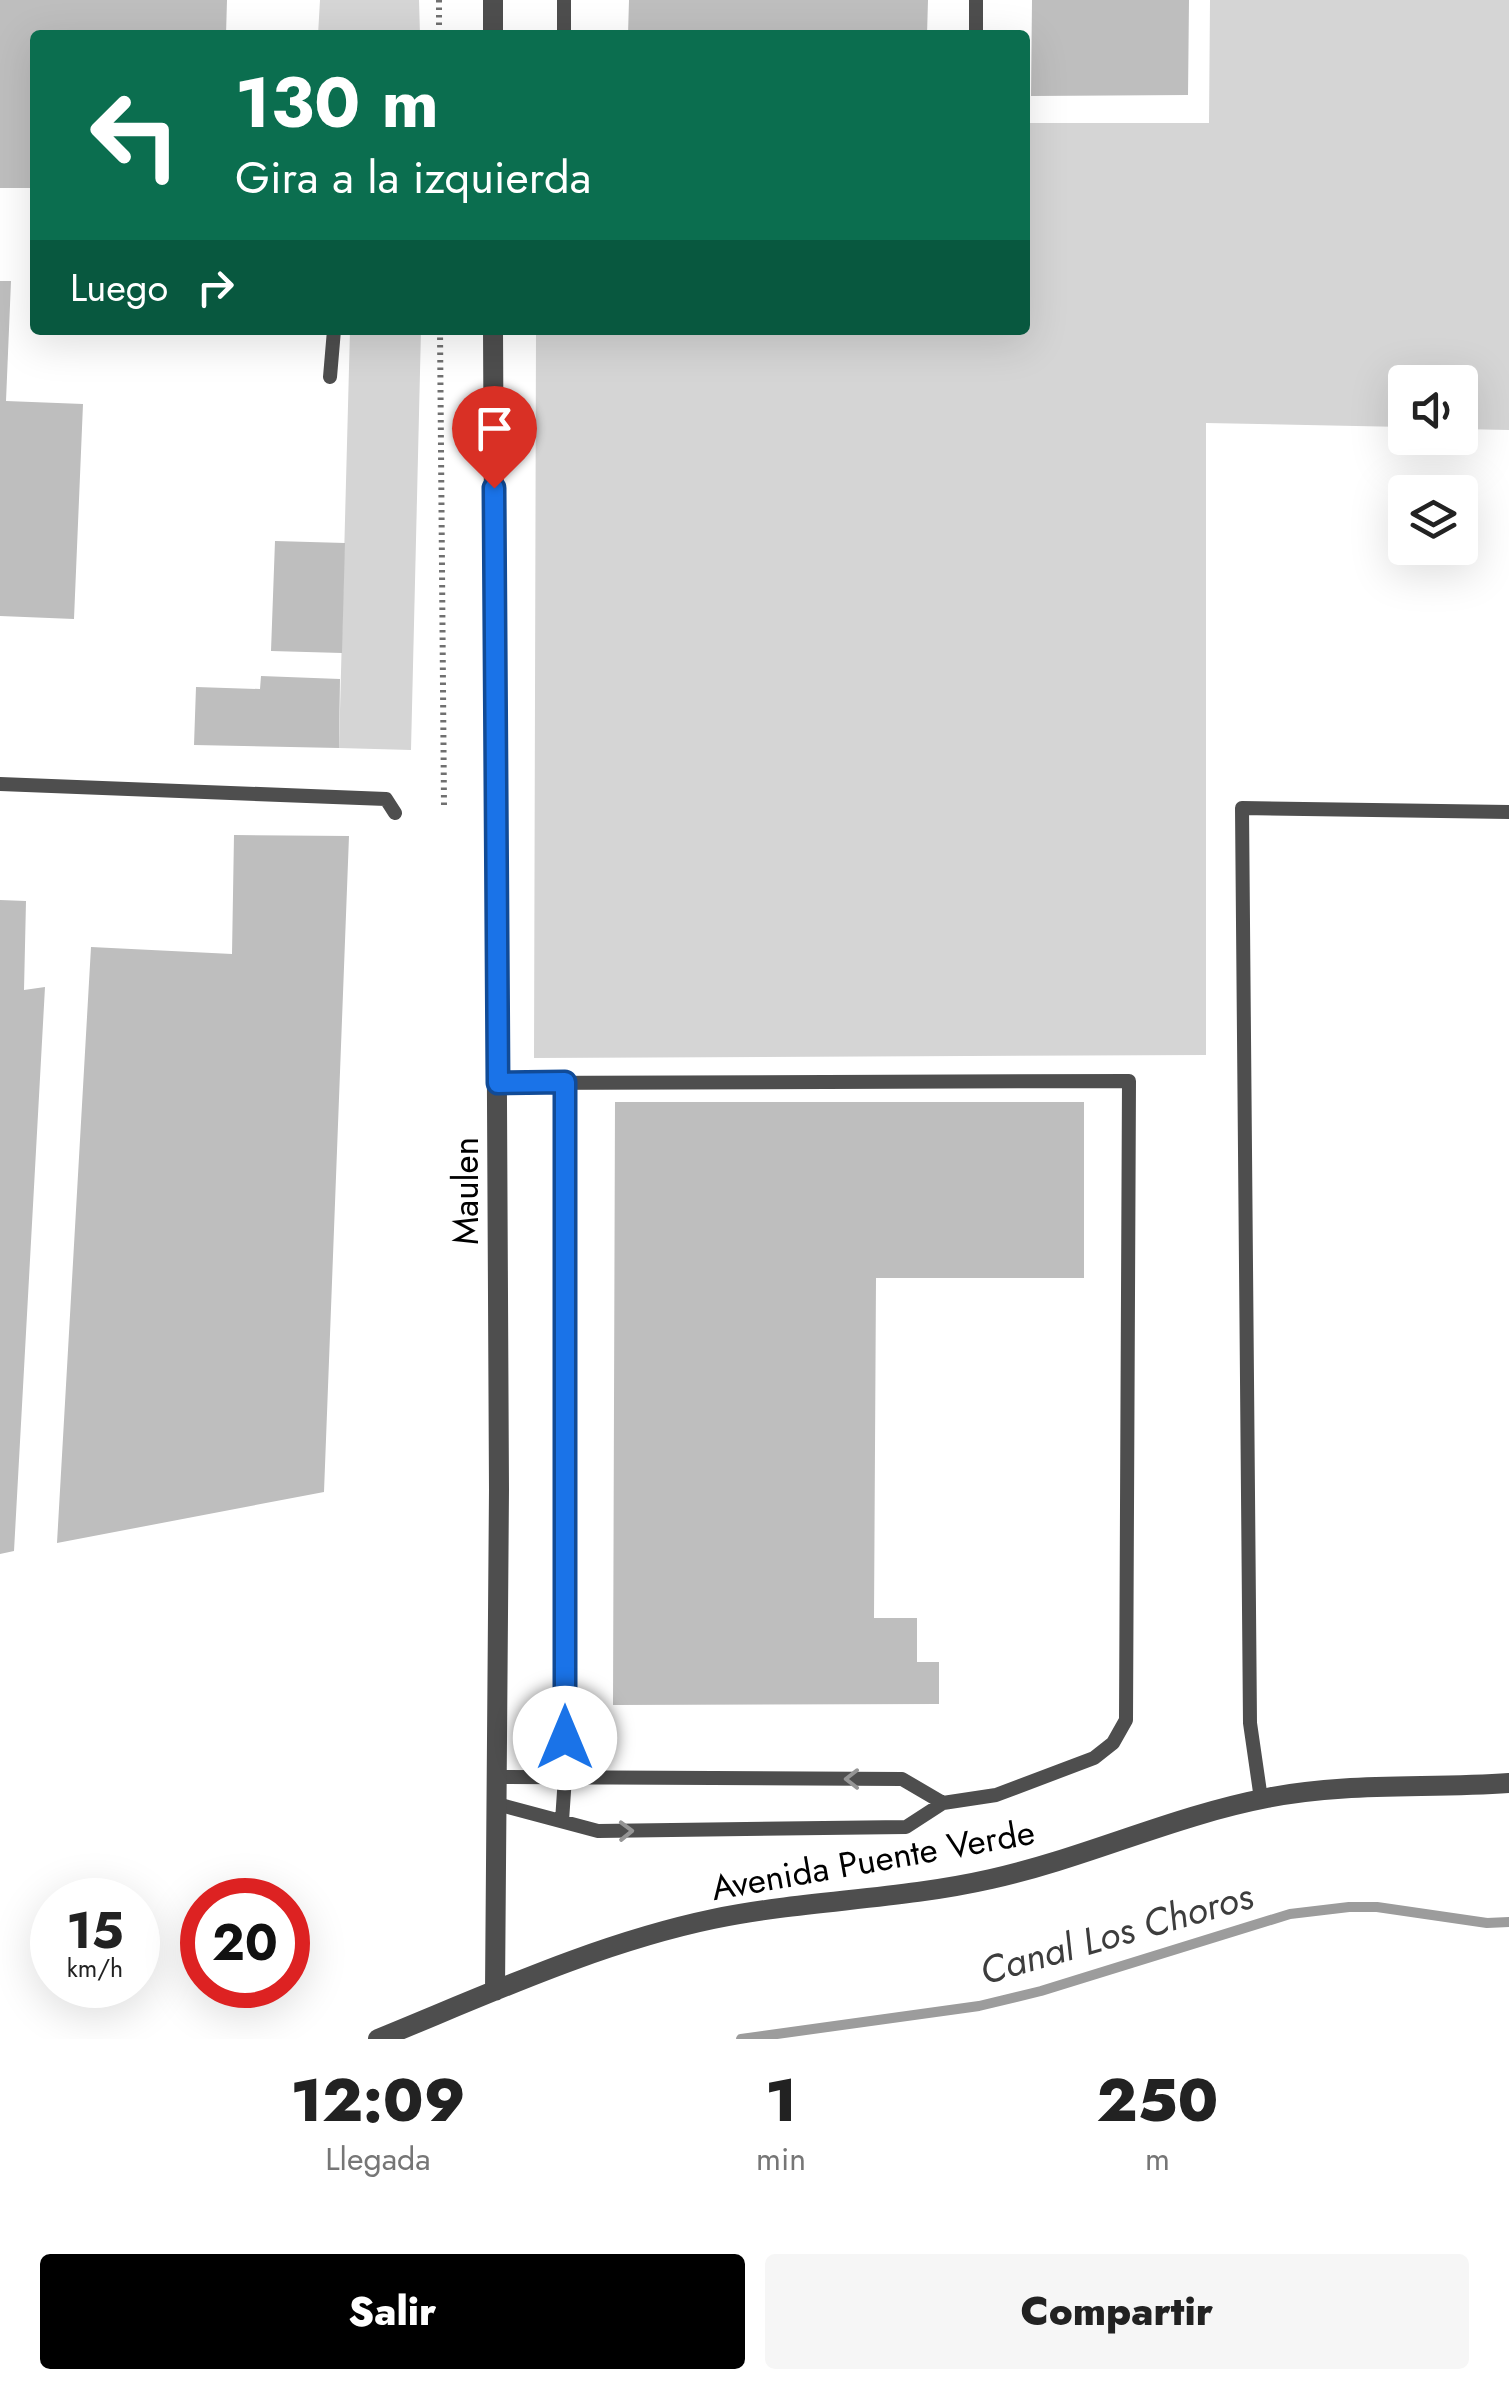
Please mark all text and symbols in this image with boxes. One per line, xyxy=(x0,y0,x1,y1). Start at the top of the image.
text: 130 m xyxy=(235,52,439,153)
icon: left xyxy=(70,70,200,200)
text: Gira a la izquierda xyxy=(235,145,591,210)
text: Luego xyxy=(70,260,168,315)
icon: right xyxy=(188,260,243,315)
map controls xyxy=(1388,365,1478,565)
button: sound xyxy=(1388,365,1478,455)
pin xyxy=(452,386,537,489)
icon: arrive xyxy=(467,401,522,456)
button: layers xyxy=(1388,475,1478,565)
street label: Maulen xyxy=(441,1137,491,1245)
position arrow xyxy=(513,1686,617,1790)
one-way arrow xyxy=(844,1768,860,1789)
street label: Avenida Puente Verde xyxy=(707,1807,1039,1913)
one-way arrow xyxy=(620,1820,635,1842)
water label: Canal Los Choros xyxy=(973,1867,1260,1998)
speed limit sign: 20 xyxy=(180,1878,310,2008)
text: 15 xyxy=(66,1894,124,1967)
text: km/h xyxy=(67,1950,123,1986)
text: 12:09 xyxy=(291,2057,465,2144)
text: 1 xyxy=(765,2057,797,2144)
text: 250 xyxy=(1097,2057,1218,2144)
text: Llegada xyxy=(325,2136,431,2182)
text: min xyxy=(756,2136,806,2182)
text: m xyxy=(1145,2136,1170,2182)
button: Salir xyxy=(40,2254,745,2369)
button: Compartir xyxy=(765,2254,1469,2369)

